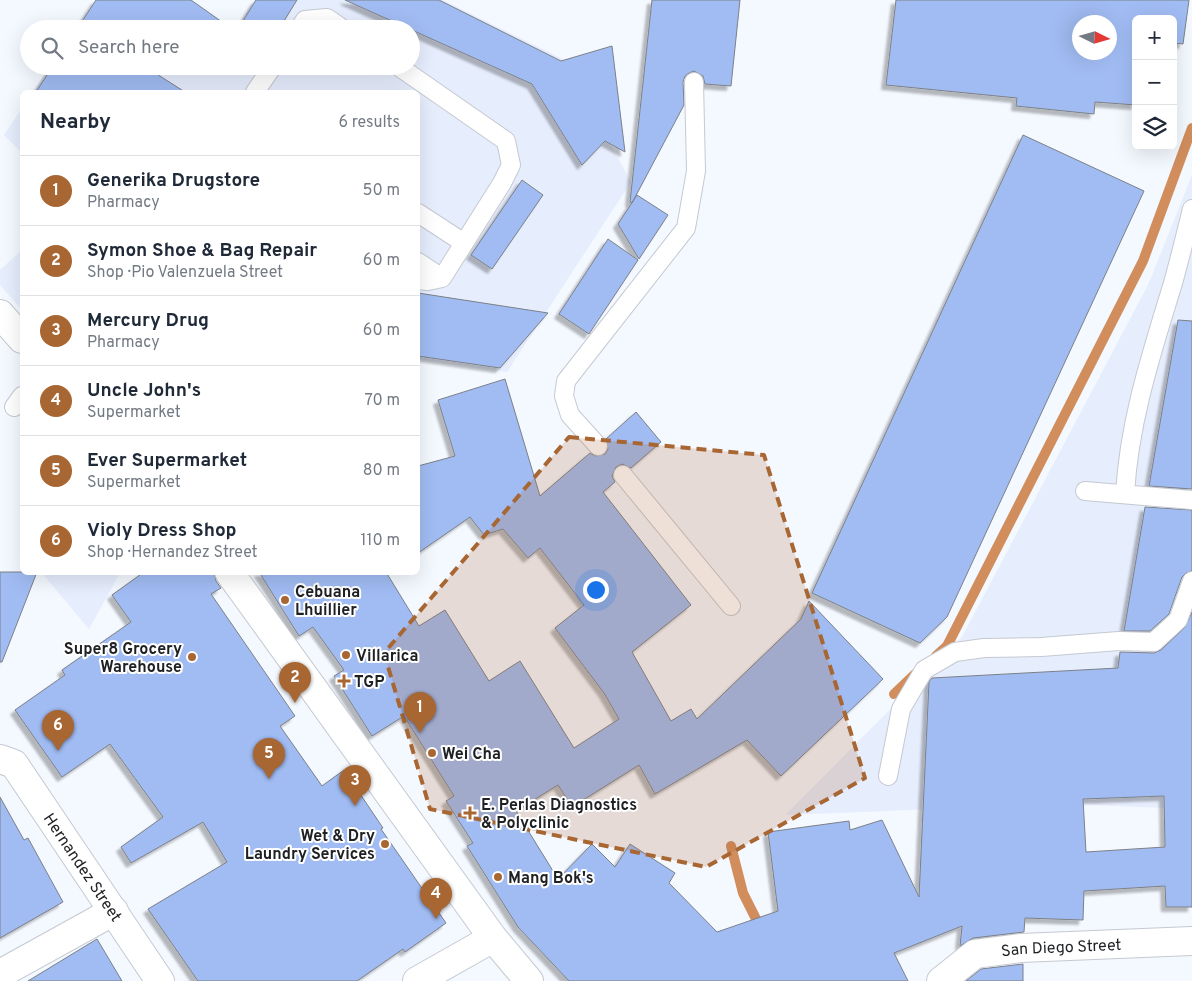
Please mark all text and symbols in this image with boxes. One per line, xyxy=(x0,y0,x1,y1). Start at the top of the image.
north arrow xyxy=(1072,15,1117,60)
map controls xyxy=(1132,15,1177,150)
button: + xyxy=(1132,15,1177,60)
search box xyxy=(20,20,420,75)
icon: search xyxy=(38,34,66,62)
text: Search here xyxy=(78,36,180,60)
button: − xyxy=(1132,60,1177,105)
button: layers xyxy=(1132,105,1177,150)
text: Nearby xyxy=(40,109,111,136)
text: 6 results xyxy=(338,113,400,133)
text: Generika Drugstore xyxy=(87,169,260,193)
text: 1 xyxy=(53,181,59,201)
text: 50 m xyxy=(363,181,400,201)
text: Pharmacy xyxy=(87,193,160,213)
text: Symon Shoe & Bag Repair xyxy=(87,239,317,263)
text: 2 xyxy=(51,251,61,271)
text: 60 m xyxy=(363,251,400,271)
text: Shop · Pio Valenzuela Street xyxy=(87,263,283,283)
text: Mercury Drug xyxy=(87,309,209,333)
text: 3 xyxy=(51,321,61,341)
text: 60 m xyxy=(363,321,400,341)
text: Pharmacy xyxy=(87,333,160,353)
text: Uncle John's xyxy=(87,379,201,403)
text: 4 xyxy=(51,391,61,411)
text: 70 m xyxy=(365,391,400,411)
text: Supermarket xyxy=(87,403,181,423)
text: Ever Supermarket xyxy=(87,449,247,473)
text: 5 xyxy=(51,461,61,481)
text: 80 m xyxy=(363,461,400,481)
text: Supermarket xyxy=(87,473,181,493)
text: Violy Dress Shop xyxy=(87,519,237,543)
text: 6 xyxy=(51,531,61,551)
text: 110 m xyxy=(360,531,400,551)
text: Shop · Hernandez Street xyxy=(87,543,258,563)
your location xyxy=(583,577,609,603)
place label: Cebuana Lhuillier xyxy=(295,583,360,621)
marker: Cebuana Lhuillier xyxy=(279,594,291,606)
place label: Super8 Grocery Warehouse xyxy=(64,640,182,678)
place label: Villarica xyxy=(356,647,418,667)
marker: Villarica xyxy=(340,649,352,661)
marker: Super8 Grocery Warehouse xyxy=(186,651,198,663)
pin: 2 xyxy=(279,662,311,703)
place label: TGP xyxy=(354,673,384,693)
marker: TGP xyxy=(338,675,350,687)
pin: 1 xyxy=(404,692,436,733)
pin: 6 xyxy=(42,710,74,751)
pin: 5 xyxy=(253,738,285,779)
place label: Wei Cha xyxy=(442,745,501,765)
marker: Wei Cha xyxy=(426,747,438,759)
pin: 3 xyxy=(339,765,371,806)
place label: E. Perlas Diagnostics & Polyclinic xyxy=(481,796,637,834)
marker: E. Perlas Diagnostics & Polyclinic xyxy=(463,806,477,820)
street label: Hernandez Street xyxy=(38,810,125,926)
place label: Wet & Dry Laundry Services xyxy=(245,827,375,865)
marker: Wet & Dry Laundry Services xyxy=(379,838,391,850)
place label: Mang Bok's xyxy=(508,869,594,889)
marker: Mang Bok's xyxy=(492,871,504,883)
pin: 4 xyxy=(420,878,452,919)
street label: San Diego Street xyxy=(1000,936,1122,963)

